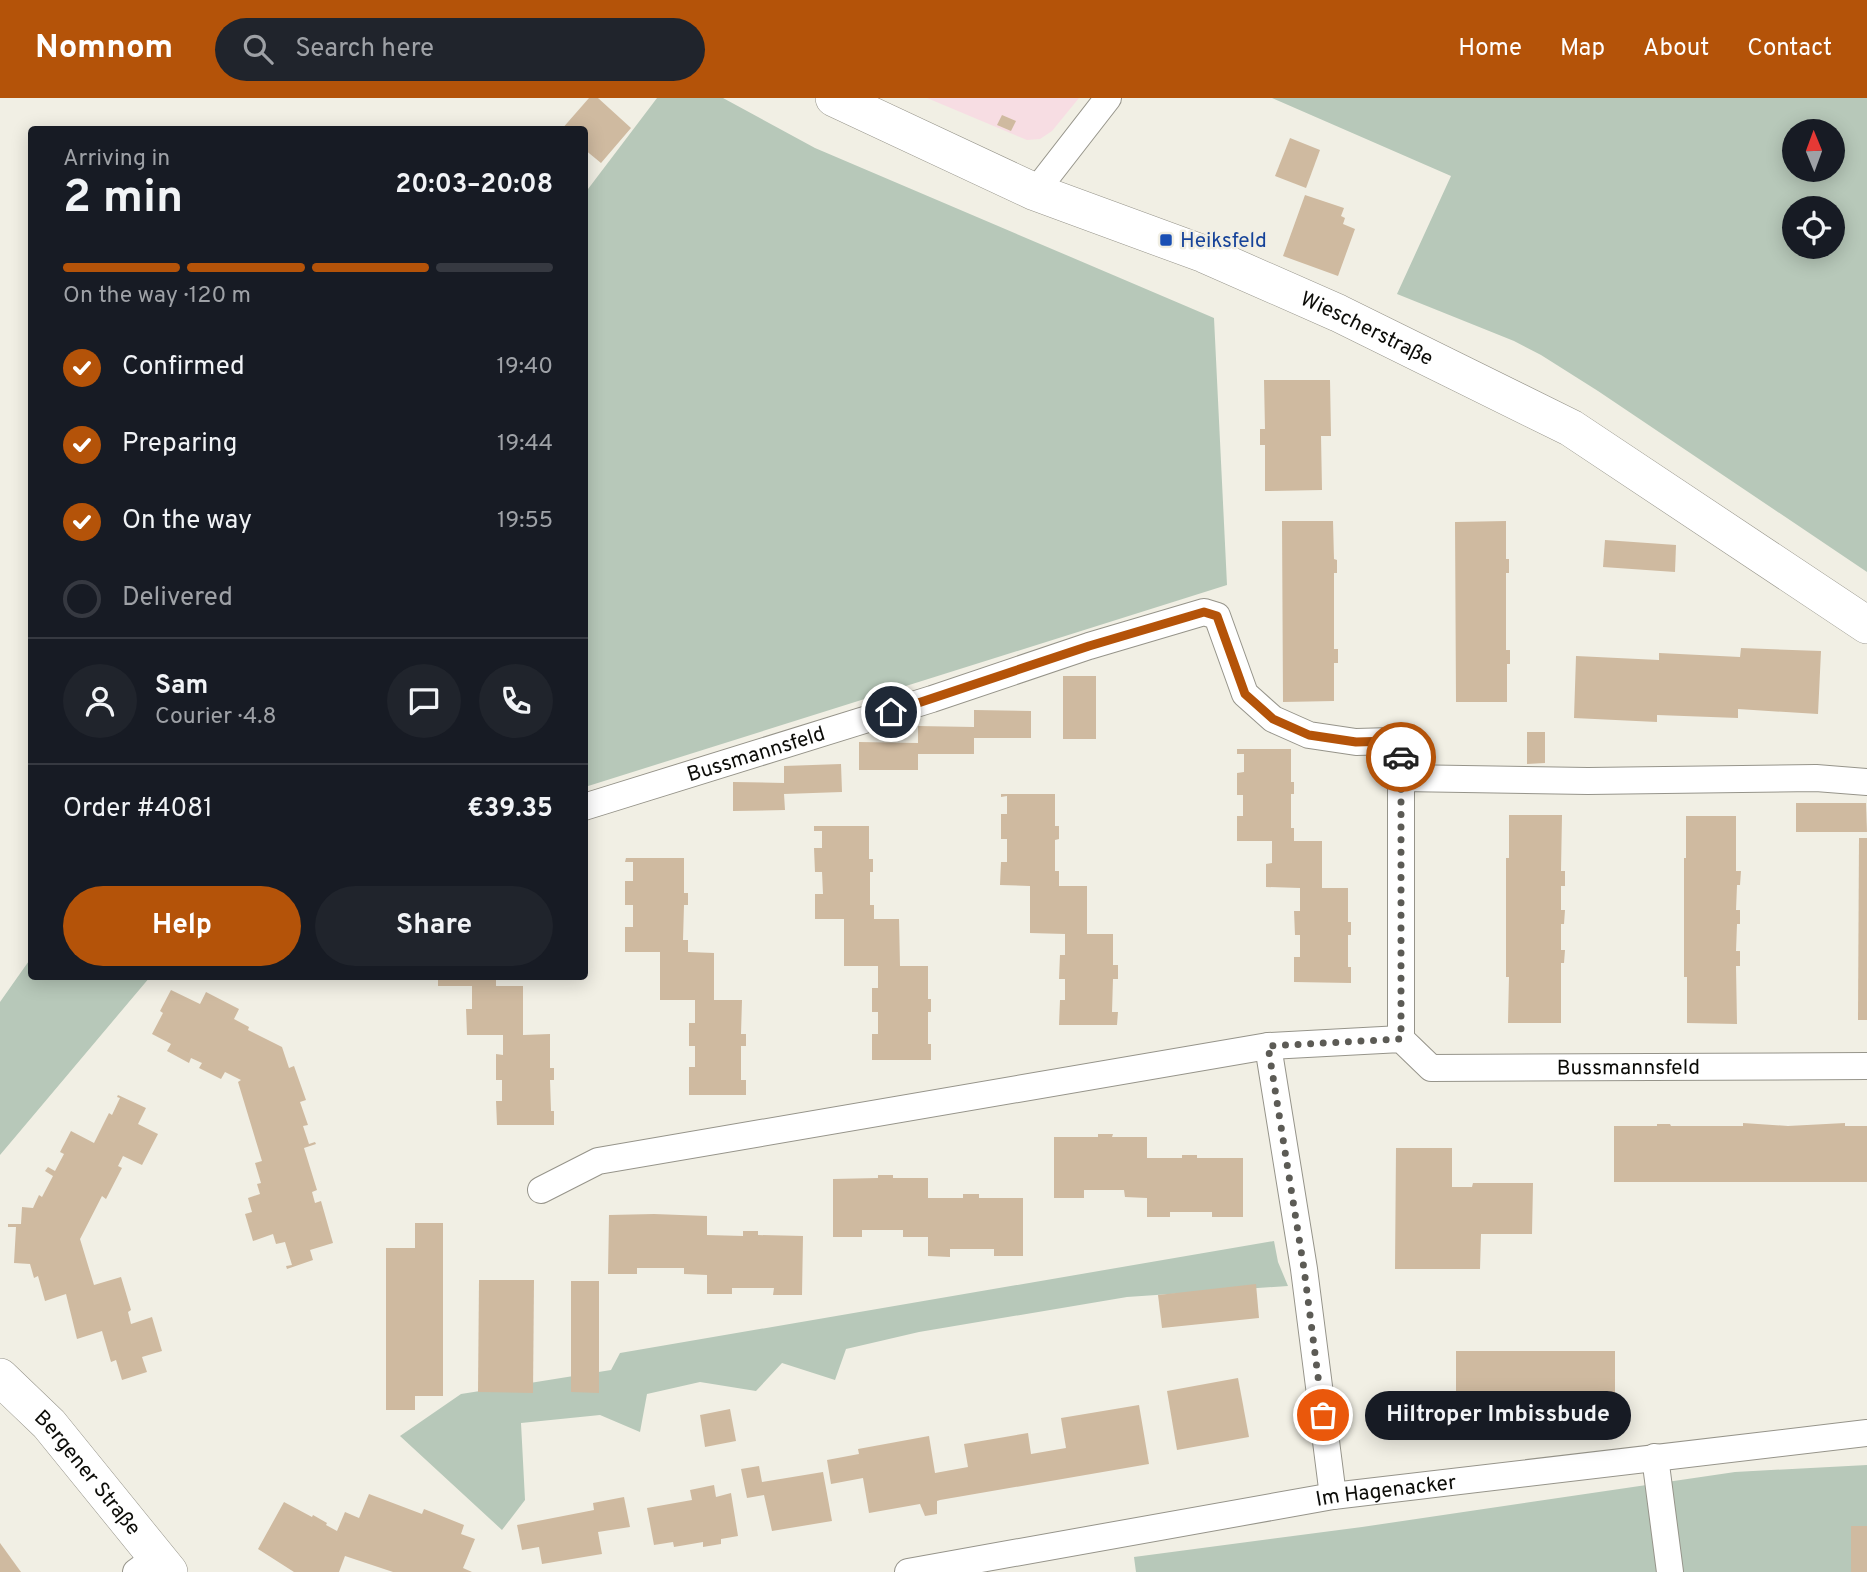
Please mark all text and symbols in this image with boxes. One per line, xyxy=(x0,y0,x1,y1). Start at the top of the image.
search box xyxy=(215,18,705,81)
text: Nomnom xyxy=(35,28,173,70)
icon: search xyxy=(239,30,277,68)
text: Search here xyxy=(295,33,434,66)
text: Home xyxy=(1458,34,1522,64)
text: Map xyxy=(1560,34,1605,64)
text: About xyxy=(1643,34,1709,64)
text: Contact xyxy=(1747,34,1832,64)
north arrow xyxy=(1782,119,1844,182)
map controls xyxy=(1782,119,1845,259)
text: Arriving in xyxy=(63,145,170,174)
text: 20:03–20:08 xyxy=(395,169,553,202)
text: 2 min xyxy=(63,170,183,229)
button: locate xyxy=(1782,196,1845,259)
place label: Heiksfeld xyxy=(1180,228,1267,255)
marker: Heiksfeld xyxy=(1158,232,1174,248)
text: On the way · 120 m xyxy=(63,282,251,311)
street label: Wiescherstraße xyxy=(1296,286,1437,373)
icon: check xyxy=(63,349,101,387)
text: Confirmed xyxy=(122,351,245,384)
text: 19:40 xyxy=(496,353,553,382)
icon: check xyxy=(63,426,101,464)
text: Preparing xyxy=(122,428,237,461)
text: 19:44 xyxy=(497,430,553,459)
icon: check xyxy=(63,503,101,541)
text: On the way xyxy=(122,505,252,538)
text: 19:55 xyxy=(497,507,553,536)
text: Delivered xyxy=(122,582,233,615)
button: person xyxy=(63,664,137,738)
button: chat xyxy=(387,664,461,738)
button: phone xyxy=(479,664,553,738)
text: Sam xyxy=(155,670,208,703)
pin xyxy=(861,682,921,742)
icon: home xyxy=(872,693,910,731)
text: Courier · 4.8 xyxy=(155,703,276,732)
street label: Bussmannsfeld xyxy=(684,721,829,789)
courier xyxy=(1366,722,1436,792)
icon: car xyxy=(1382,738,1420,776)
text: Order #4081 xyxy=(63,793,213,826)
text: €39.35 xyxy=(467,793,553,826)
button: Help xyxy=(63,886,301,966)
button: Share xyxy=(315,886,553,966)
street label: Bussmannsfeld xyxy=(1557,1055,1700,1082)
pin xyxy=(1293,1385,1353,1445)
callout: Hiltroper Imbissbude xyxy=(1365,1390,1631,1440)
icon: bag xyxy=(1304,1396,1342,1434)
text: Hiltroper Imbissbude xyxy=(1386,1401,1610,1430)
street label: Bergener Straße xyxy=(28,1405,146,1542)
street label: Im Hagenacker xyxy=(1314,1470,1458,1514)

